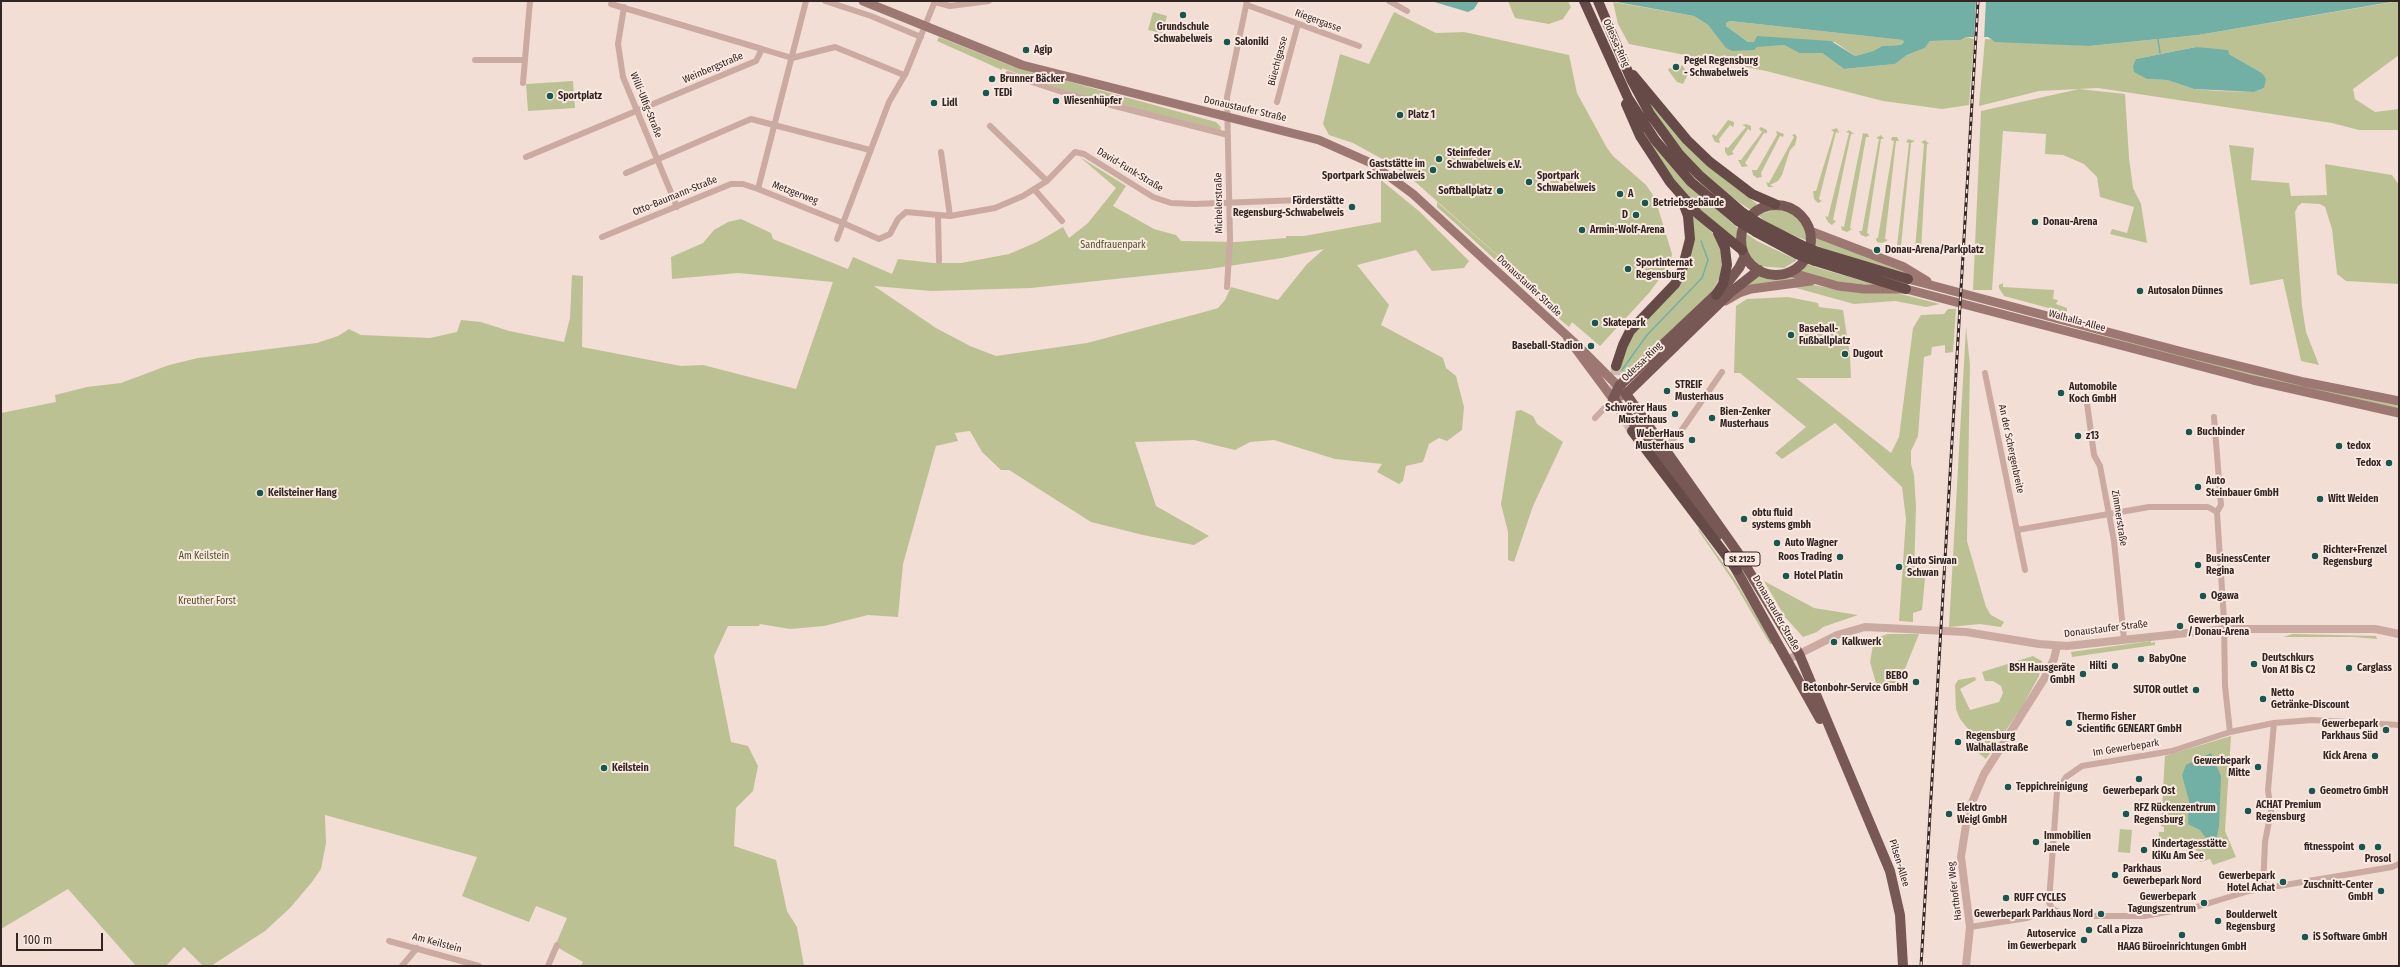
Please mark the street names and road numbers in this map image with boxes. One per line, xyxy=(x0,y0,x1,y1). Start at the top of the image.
street label: Riegergasse xyxy=(1293,7,1343,35)
street label: Odessa-Ring xyxy=(1600,17,1632,69)
street label: Büechlgasse xyxy=(1266,35,1290,87)
street label: Weinbergstraße xyxy=(681,50,745,86)
street label: Willi-Ulfig-Straße xyxy=(627,70,665,140)
street label: Donaustaufer Straße xyxy=(1203,94,1287,124)
street label: David-Funk-Straße xyxy=(1095,145,1165,195)
street label: Michelerstraße xyxy=(1212,172,1226,234)
street label: Otto-Baumann-Straße xyxy=(631,174,719,218)
street label: Metzgerweg xyxy=(770,179,820,207)
street label: Donaustaufer Straße xyxy=(1494,253,1564,319)
street label: Walhalla-Allee xyxy=(2047,308,2107,334)
street label: Odessa-Ring xyxy=(1619,340,1665,384)
street label: An der Schergenbreite xyxy=(1996,403,2026,495)
street label: Zimmerstraße xyxy=(2109,489,2129,547)
road number: St 2125 xyxy=(1724,552,1760,566)
street label: Donaustaufer Straße xyxy=(1750,573,1802,653)
street label: Donaustaufer Straße xyxy=(2063,618,2149,640)
street label: Im Gewerbepark xyxy=(2092,737,2160,759)
street label: Pilsen-Allee xyxy=(1886,838,1912,888)
street label: Harthofer Weg xyxy=(1945,861,1965,921)
street label: Am Keilstein xyxy=(411,931,463,955)

